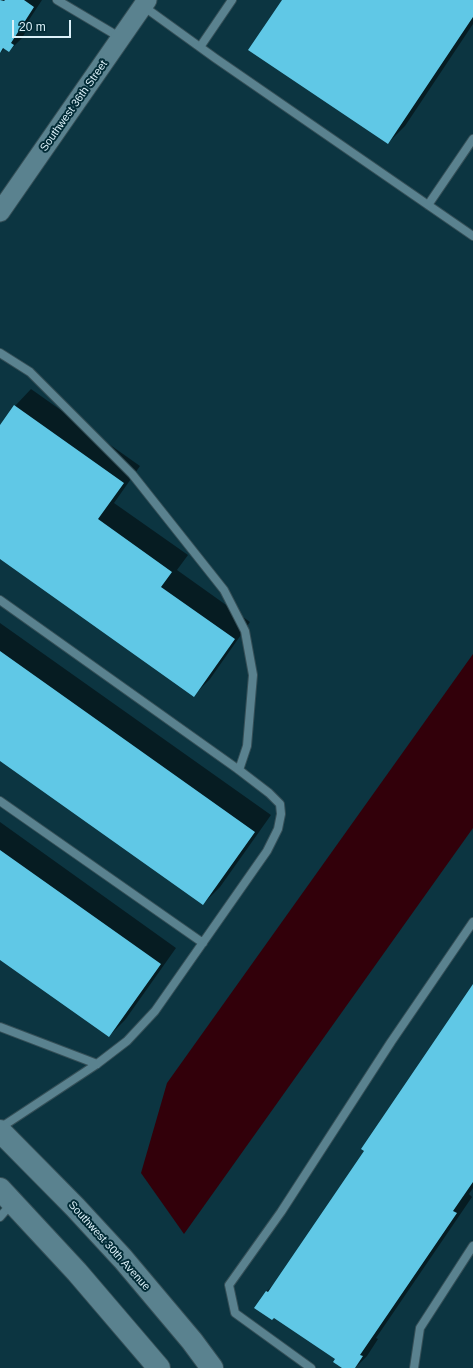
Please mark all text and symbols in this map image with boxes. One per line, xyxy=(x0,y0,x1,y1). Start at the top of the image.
scale bar xyxy=(14,12,73,38)
text: 20 m xyxy=(19,20,46,34)
street label: Southwest 36th Street xyxy=(38,58,110,154)
street label: Southwest 30th Avenue xyxy=(65,1198,153,1294)

